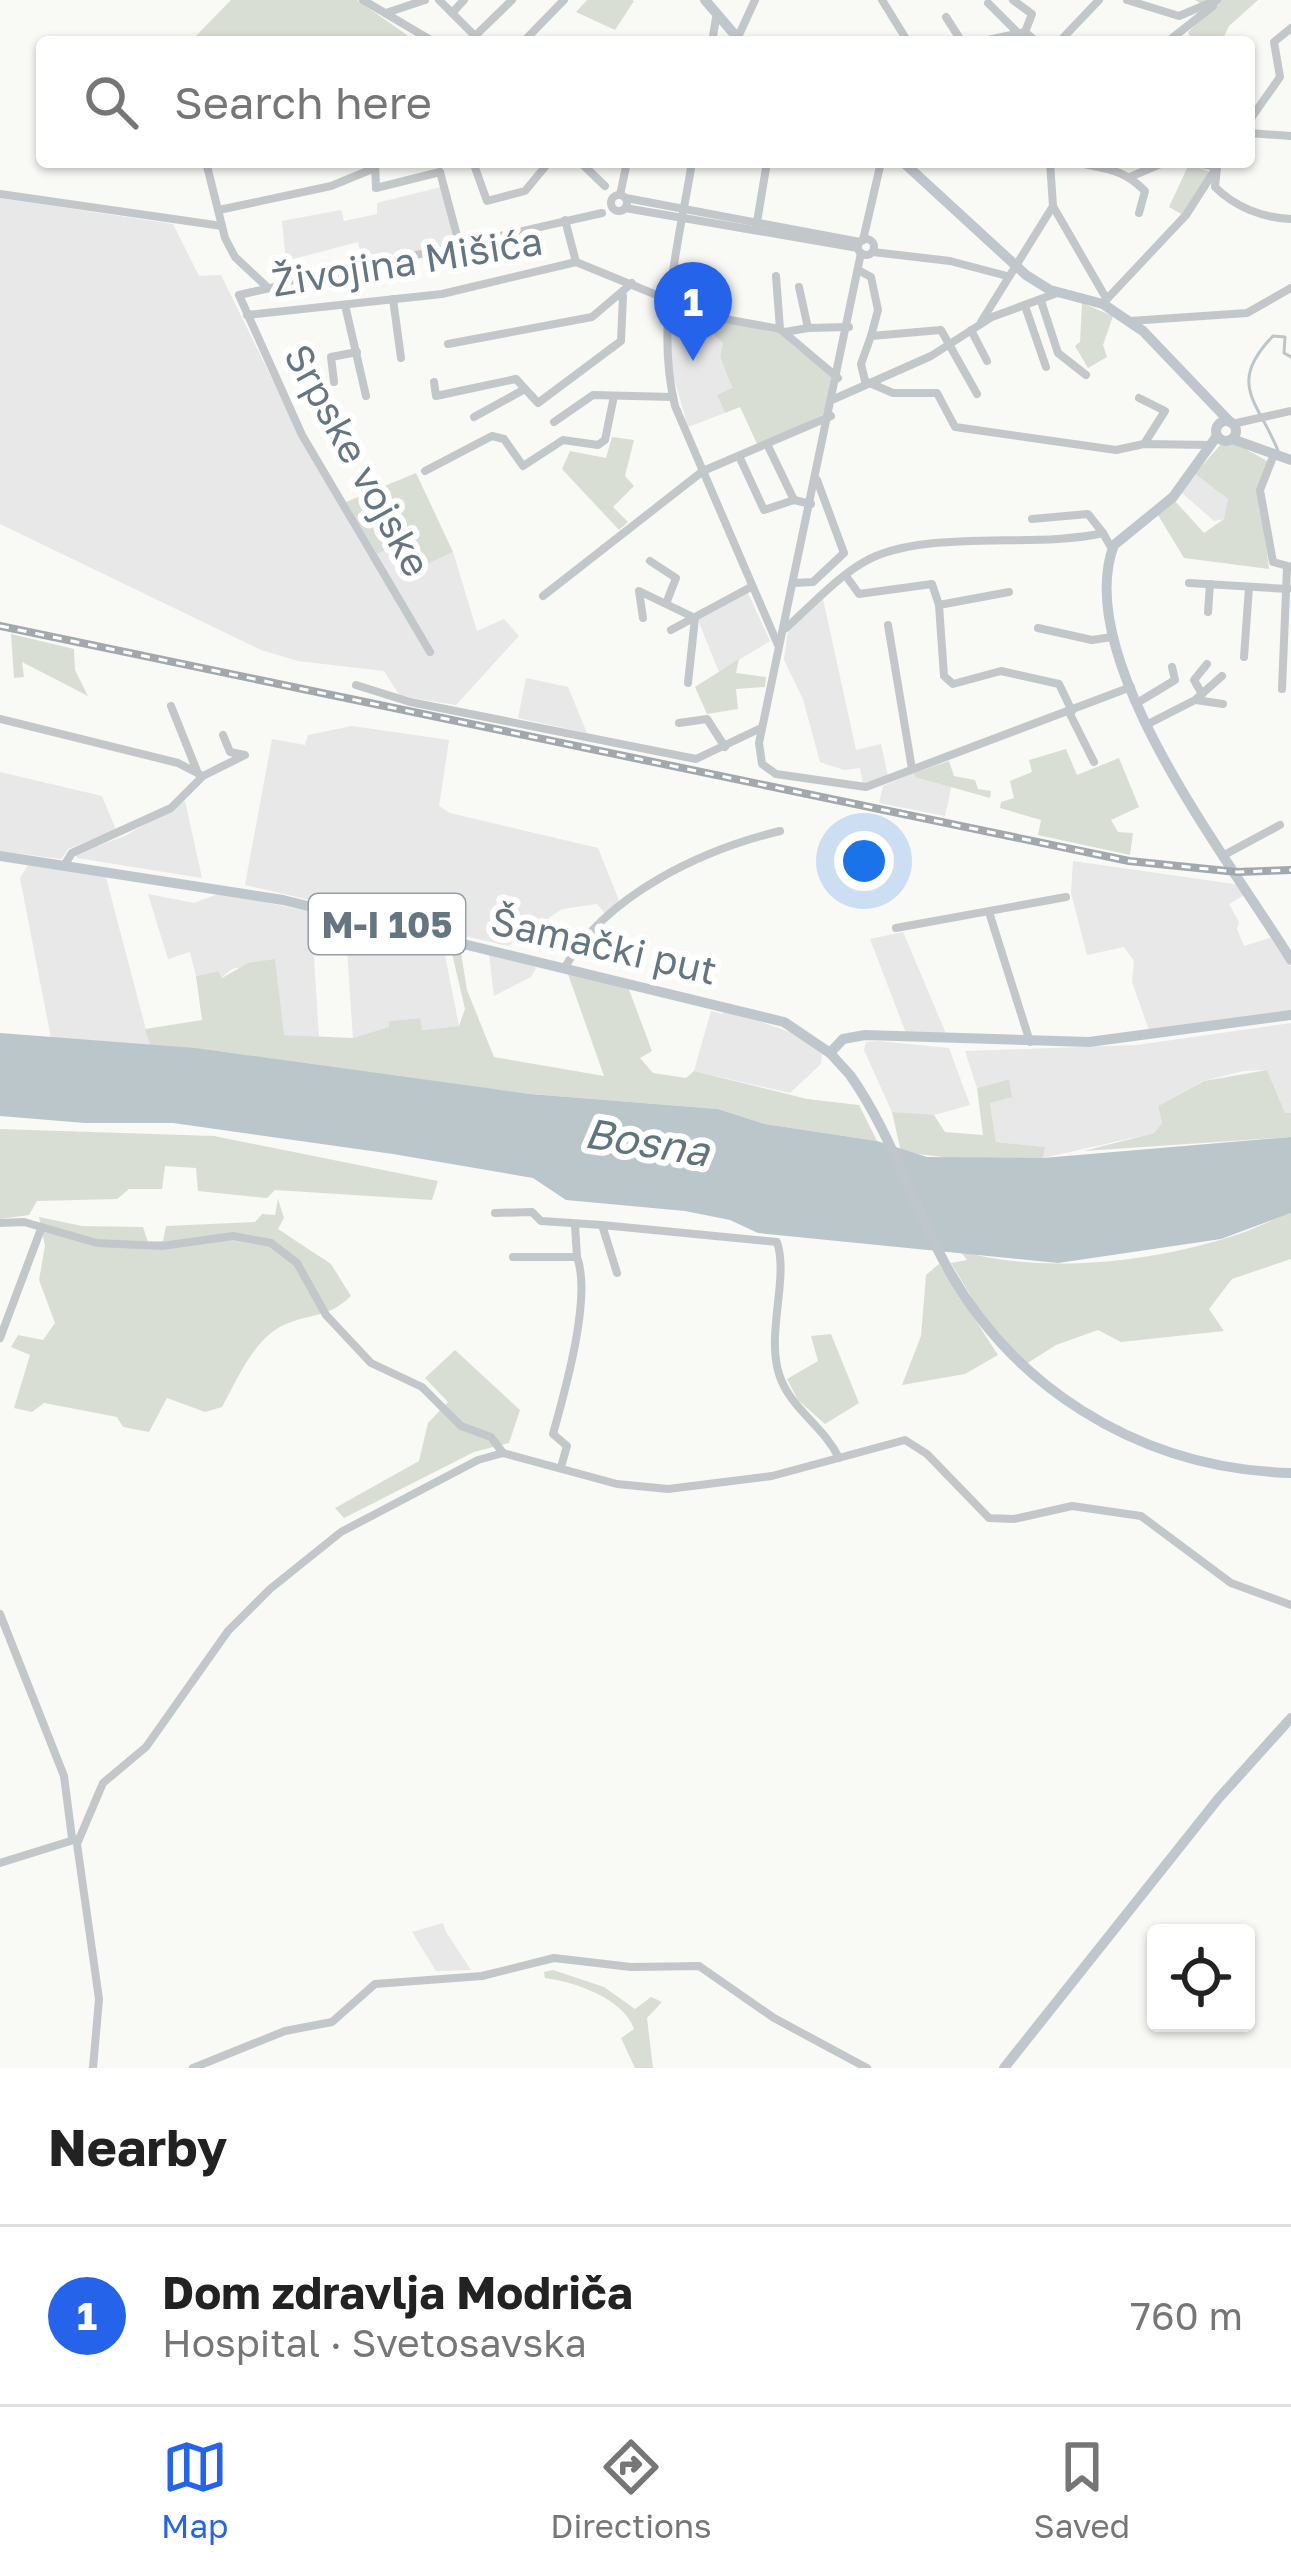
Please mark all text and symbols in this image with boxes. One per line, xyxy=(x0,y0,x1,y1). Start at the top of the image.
search box xyxy=(36,36,1255,168)
icon: search xyxy=(78,69,144,135)
text: Search here xyxy=(174,75,432,129)
street label: Živojina Mišića xyxy=(268,216,546,306)
pin: 1 xyxy=(654,262,732,361)
street label: Srpske vojske xyxy=(275,336,441,584)
your location xyxy=(834,831,894,891)
road number: M-I 105 xyxy=(309,894,465,954)
street label: Šamački put xyxy=(487,896,721,994)
water label: Bosna xyxy=(581,1107,714,1176)
map controls xyxy=(1147,1924,1255,2032)
button: locate xyxy=(1147,1924,1255,2032)
text: Nearby xyxy=(48,2116,227,2177)
text: Dom zdravlja Modriča xyxy=(162,2265,633,2319)
text: 1 xyxy=(77,2292,97,2339)
text: 760 m xyxy=(1130,2292,1243,2339)
text: Hospital · Svetosavska xyxy=(162,2319,587,2366)
tab: Map xyxy=(161,2434,228,2545)
tab: Directions xyxy=(550,2434,712,2545)
tab: Saved xyxy=(1034,2434,1130,2545)

